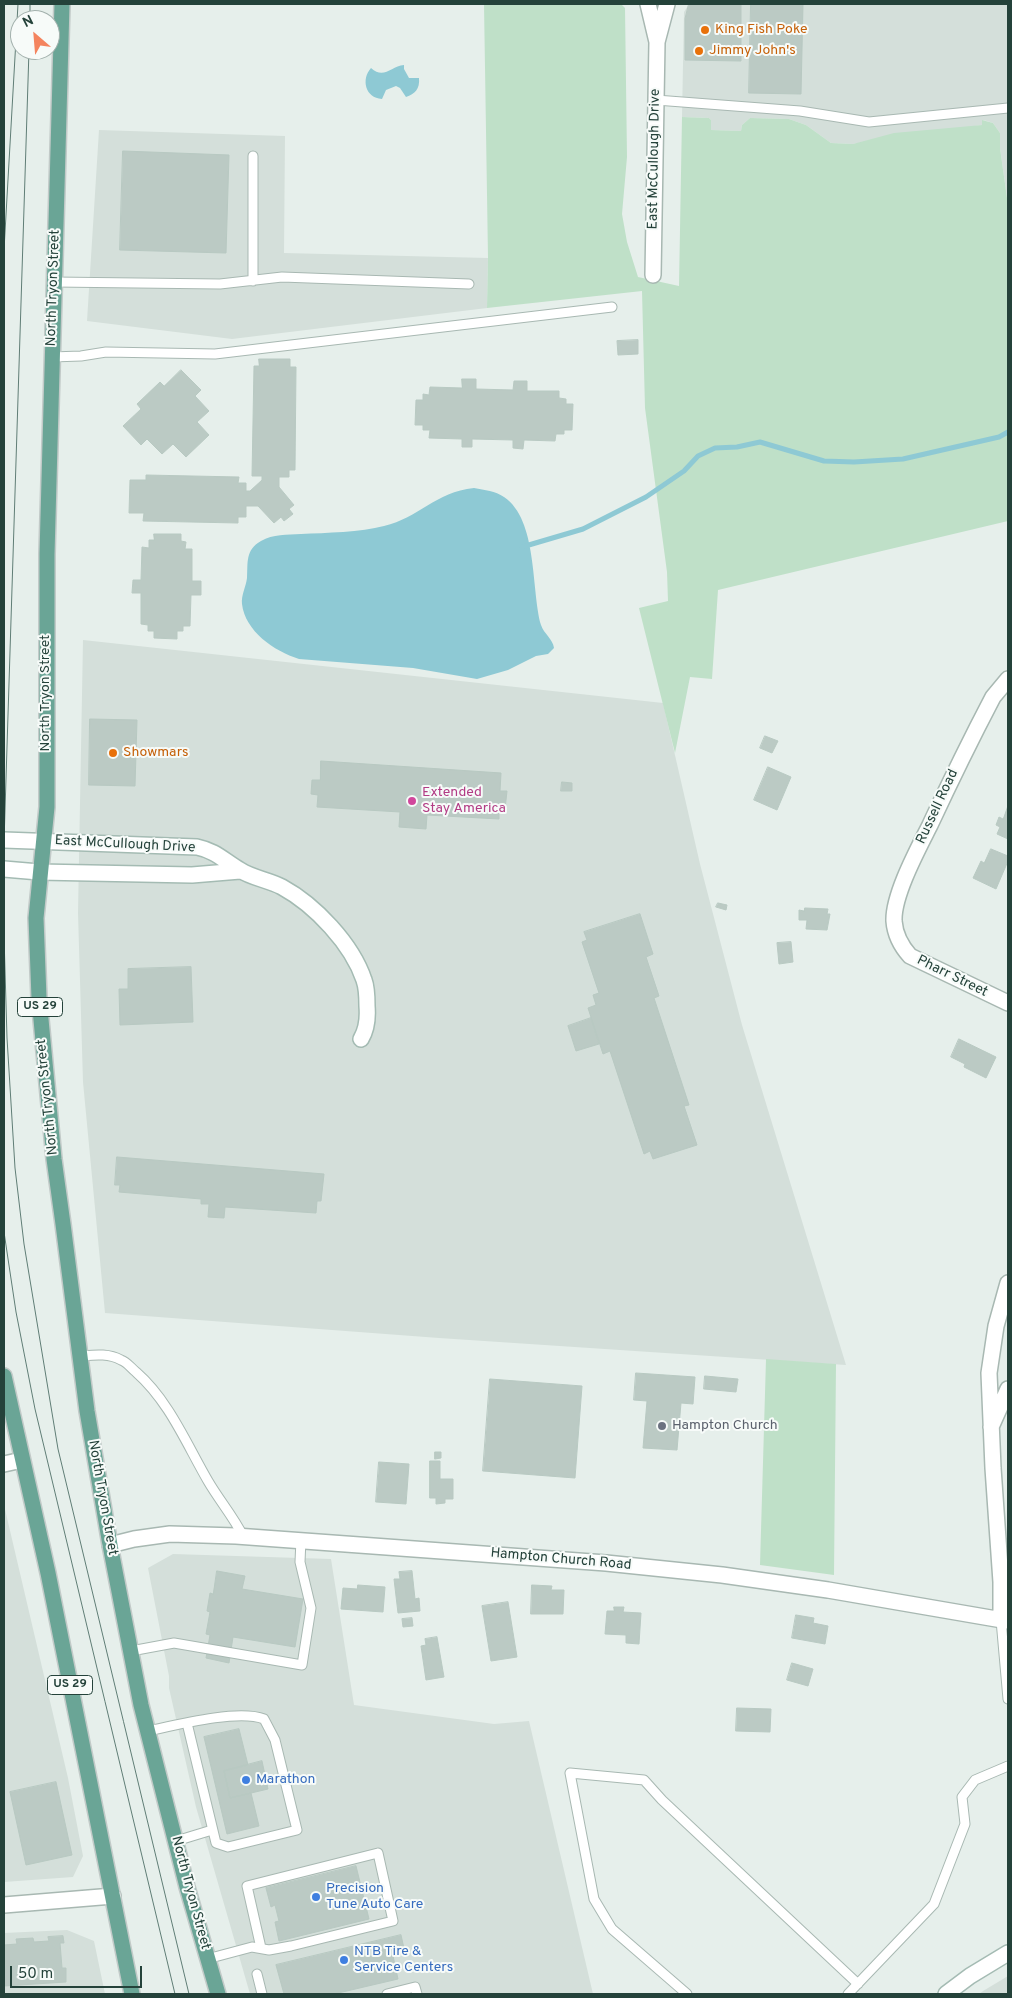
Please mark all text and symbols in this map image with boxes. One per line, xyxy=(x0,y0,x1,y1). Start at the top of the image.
north arrow xyxy=(10,10,60,60)
text: N xyxy=(20,12,37,32)
place label: King Fish Poke xyxy=(715,22,807,38)
marker: King Fish Poke xyxy=(699,24,711,36)
place label: Jimmy John's xyxy=(709,43,796,59)
marker: Jimmy John's xyxy=(693,45,705,57)
street label: East McCullough Drive xyxy=(645,88,665,230)
street label: North Tryon Street xyxy=(44,229,64,347)
street label: North Tryon Street xyxy=(38,635,54,751)
place label: Showmars xyxy=(123,745,189,761)
marker: Showmars xyxy=(107,747,119,759)
street label: Russell Road xyxy=(913,767,963,847)
place label: Extended Stay America xyxy=(422,785,506,818)
marker: Extended Stay America xyxy=(406,795,418,807)
street label: East McCullough Drive xyxy=(54,833,196,857)
street label: Pharr Street xyxy=(914,953,990,1001)
road number: US 29 xyxy=(18,998,62,1016)
street label: North Tryon Street xyxy=(34,1038,62,1156)
place label: Hampton Church xyxy=(672,1418,778,1434)
marker: Hampton Church xyxy=(656,1420,668,1432)
street label: North Tryon Street xyxy=(84,1439,120,1557)
street label: Hampton Church Road xyxy=(490,1545,632,1575)
road number: US 29 xyxy=(48,1676,92,1694)
place label: Marathon xyxy=(256,1772,315,1788)
marker: Marathon xyxy=(240,1774,252,1786)
street label: North Tryon Street xyxy=(167,1834,213,1952)
place label: Precision Tune Auto Care xyxy=(326,1881,423,1914)
marker: Precision Tune Auto Care xyxy=(310,1891,322,1903)
place label: NTB Tire & Service Centers xyxy=(354,1944,453,1976)
marker: NTB Tire & Service Centers xyxy=(338,1954,350,1966)
scale bar xyxy=(12,1956,145,1988)
text: 50 m xyxy=(18,1965,53,1984)

